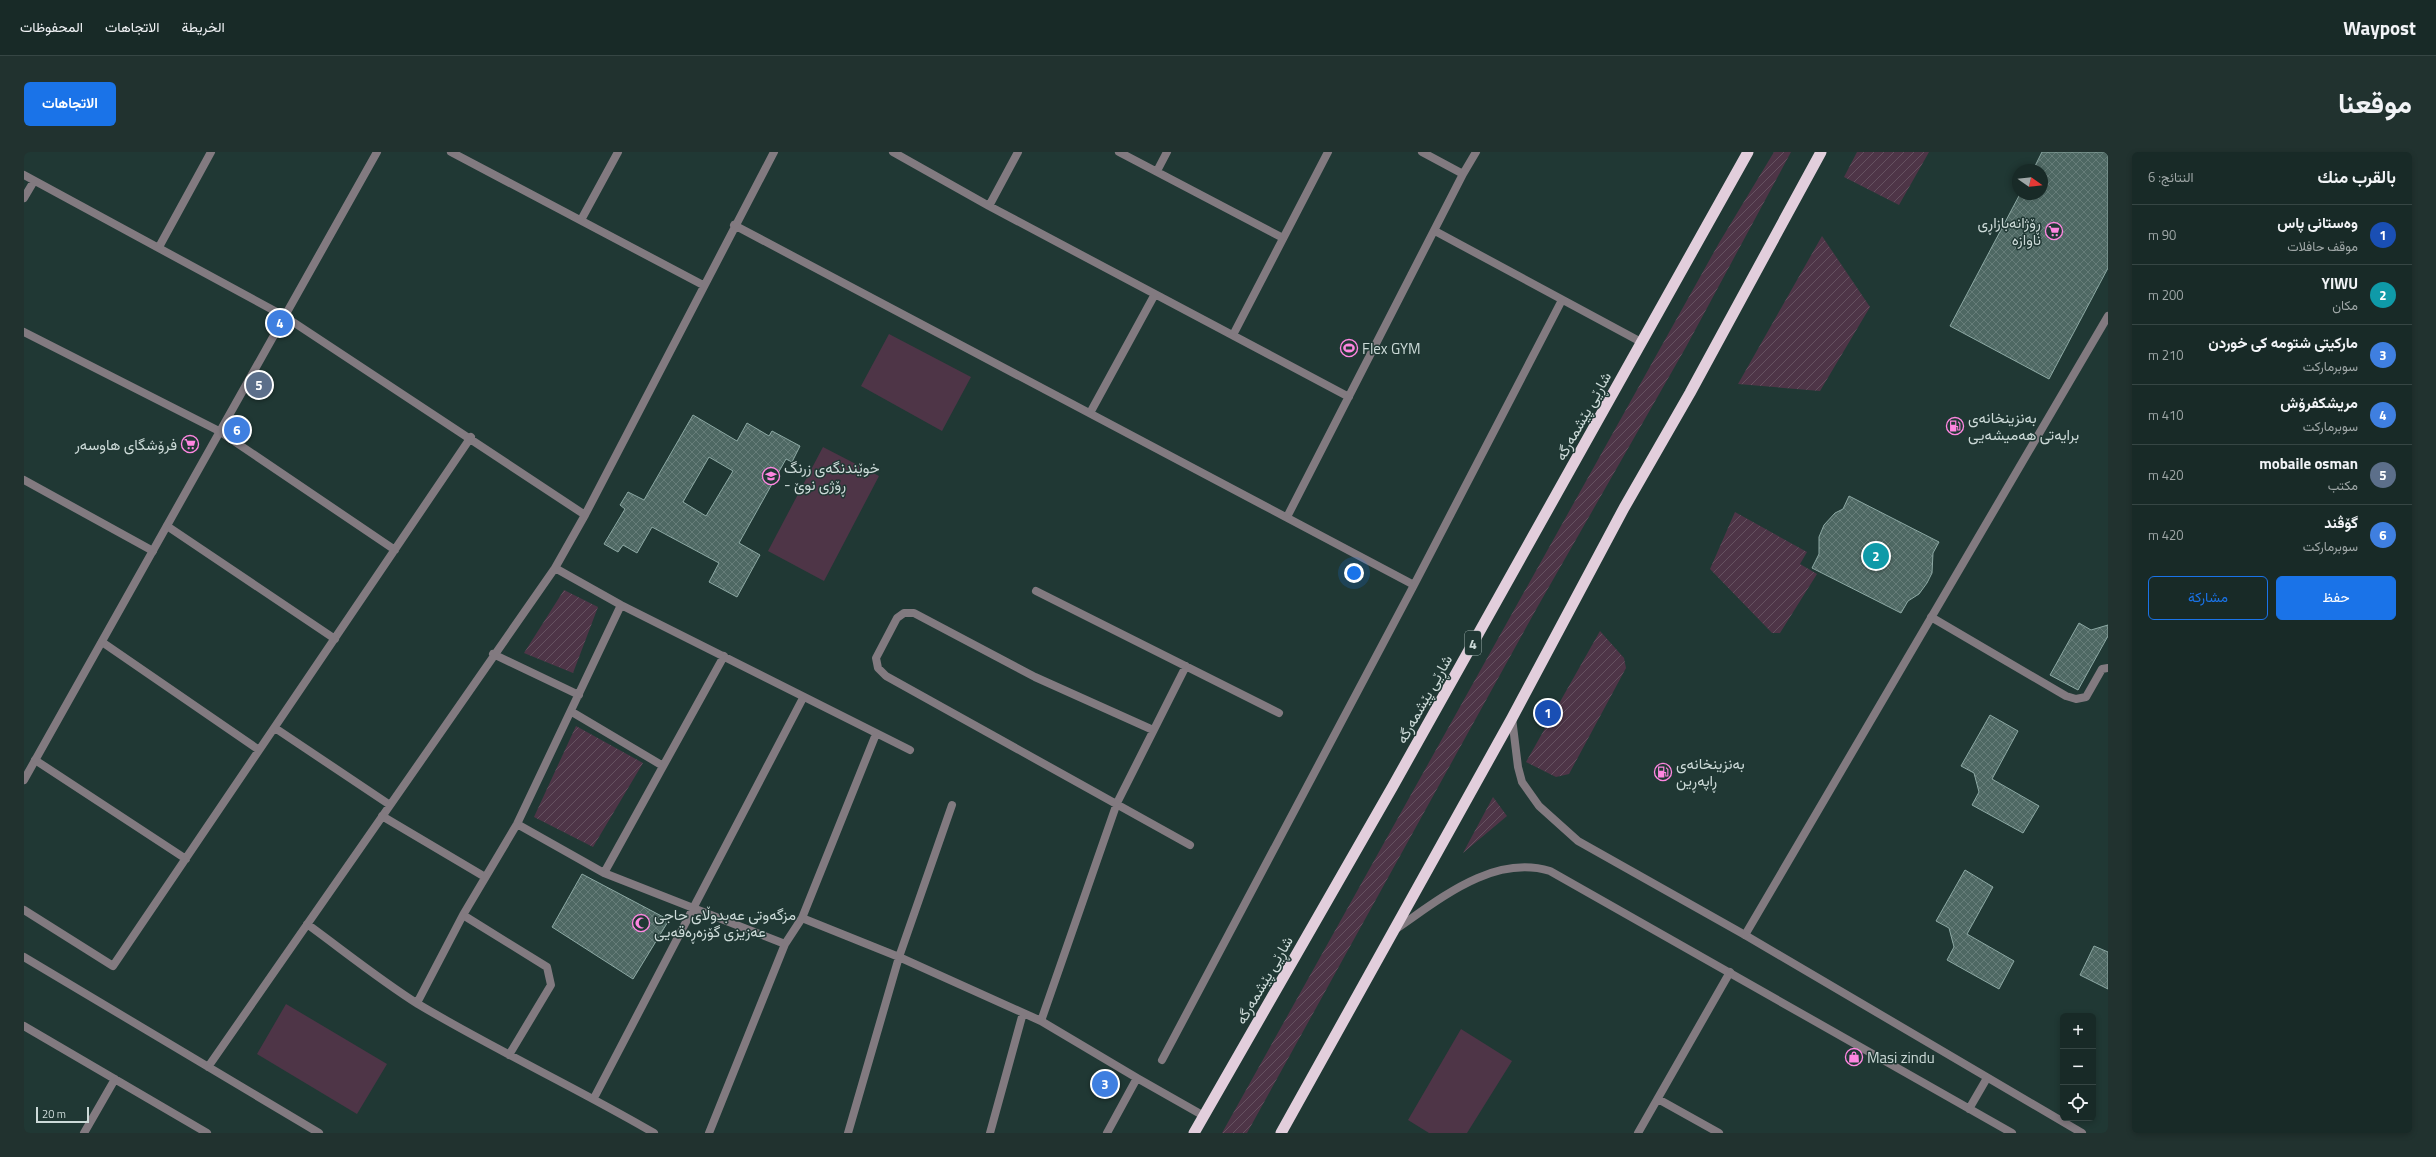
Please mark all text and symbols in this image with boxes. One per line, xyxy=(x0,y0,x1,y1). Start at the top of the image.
text: Waypost xyxy=(2343,13,2416,42)
text: المحفوظات xyxy=(20,16,83,37)
text: الاتجاهات xyxy=(105,16,159,37)
text: الخريطة xyxy=(181,16,225,37)
text: موقعنا xyxy=(2338,81,2412,124)
button: الاتجاهات xyxy=(24,82,116,126)
north arrow xyxy=(2012,164,2048,200)
text: بالقرب منك xyxy=(2318,164,2396,190)
text: النتائج: 6 xyxy=(2148,167,2193,187)
place label: ڕۆژانەبازاڕی ناوازە xyxy=(1977,211,2041,251)
text: وەستانی پاس xyxy=(2277,211,2358,234)
supermarket icon: ڕۆژانەبازاڕی ناوازە xyxy=(2044,221,2064,241)
text: 90 m xyxy=(2148,225,2176,245)
text: 1 xyxy=(2379,225,2387,245)
text: موقف حافلات xyxy=(2287,236,2358,256)
text: YIWU xyxy=(2322,272,2358,295)
text: 200 m xyxy=(2148,285,2184,305)
text: 2 xyxy=(2379,285,2387,305)
text: مكان xyxy=(2332,295,2358,315)
pin: 4 xyxy=(267,308,293,338)
text: مارکیتی شتومه کی خوردن xyxy=(2208,331,2358,354)
place label: Flex GYM xyxy=(1362,337,1421,360)
sports icon: Flex GYM xyxy=(1339,338,1359,358)
text: 210 m xyxy=(2148,345,2184,365)
text: 3 xyxy=(2379,345,2387,365)
text: سوبرماركت xyxy=(2303,356,2358,376)
street label: شاڕێی پێشمەرگە xyxy=(1549,367,1618,465)
pin: 5 xyxy=(246,370,272,400)
text: مریشکفرۆش xyxy=(2280,391,2358,414)
text: 410 m xyxy=(2148,405,2184,425)
text: 4 xyxy=(2379,405,2387,425)
place label: بەنزینخانەی برایەتی هەمیشەیی xyxy=(1968,406,2079,446)
pin: 6 xyxy=(224,415,250,445)
fuel station icon: بەنزینخانەی برایەتی هەمیشەیی xyxy=(1945,416,1965,436)
text: سوبرماركت xyxy=(2303,416,2358,436)
place label: فرۆشگای هاوسەر xyxy=(74,433,177,456)
supermarket icon: فرۆشگای هاوسەر xyxy=(180,434,200,454)
text: mobaile osman xyxy=(2259,452,2358,475)
place label: خوێندنگەی زرنگ - ڕۆژی نوێ xyxy=(784,456,879,497)
text: 420 m xyxy=(2148,465,2184,485)
text: 5 xyxy=(2379,465,2387,485)
school or university icon: خوێندنگەی زرنگ - ڕۆژی نوێ xyxy=(761,466,781,486)
text: مكتب xyxy=(2328,475,2358,495)
text: گۆڤند xyxy=(2324,511,2358,534)
text: 420 m xyxy=(2148,525,2184,545)
text: 6 xyxy=(2379,525,2387,545)
text: سوبرماركت xyxy=(2303,536,2358,556)
pin: 2 xyxy=(1863,541,1889,571)
your location xyxy=(1344,563,1364,583)
button: مشاركة xyxy=(2148,576,2268,620)
button: حفظ xyxy=(2276,576,2396,620)
road number: 4 xyxy=(1465,631,1481,655)
street label: شاڕێی پێشمەرگە xyxy=(1390,650,1459,748)
pin: 1 xyxy=(1535,698,1561,728)
place label: بەنزینخانەی ڕاپەڕین xyxy=(1676,752,1745,793)
fuel station icon: بەنزینخانەی ڕاپەڕین xyxy=(1653,762,1673,782)
place label: مزگەوتی عەبدوڵای حاجی عەزیزی گۆزەڕەقەیی xyxy=(654,903,796,944)
mosque icon: مزگەوتی عەبدوڵای حاجی عەزیزی گۆزەڕەقەیی xyxy=(631,913,651,933)
street label: شاڕێی پێشمەرگە xyxy=(1229,931,1300,1029)
map controls xyxy=(2060,1013,2096,1121)
button: + xyxy=(2060,1013,2096,1049)
place label: Masi zindu xyxy=(1867,1046,1935,1069)
shop icon: Masi zindu xyxy=(1844,1047,1864,1067)
button: − xyxy=(2060,1049,2096,1085)
pin: 3 xyxy=(1092,1069,1118,1099)
button: locate xyxy=(2060,1085,2096,1121)
scale bar xyxy=(36,1105,89,1124)
text: 20 m xyxy=(42,1106,66,1122)

